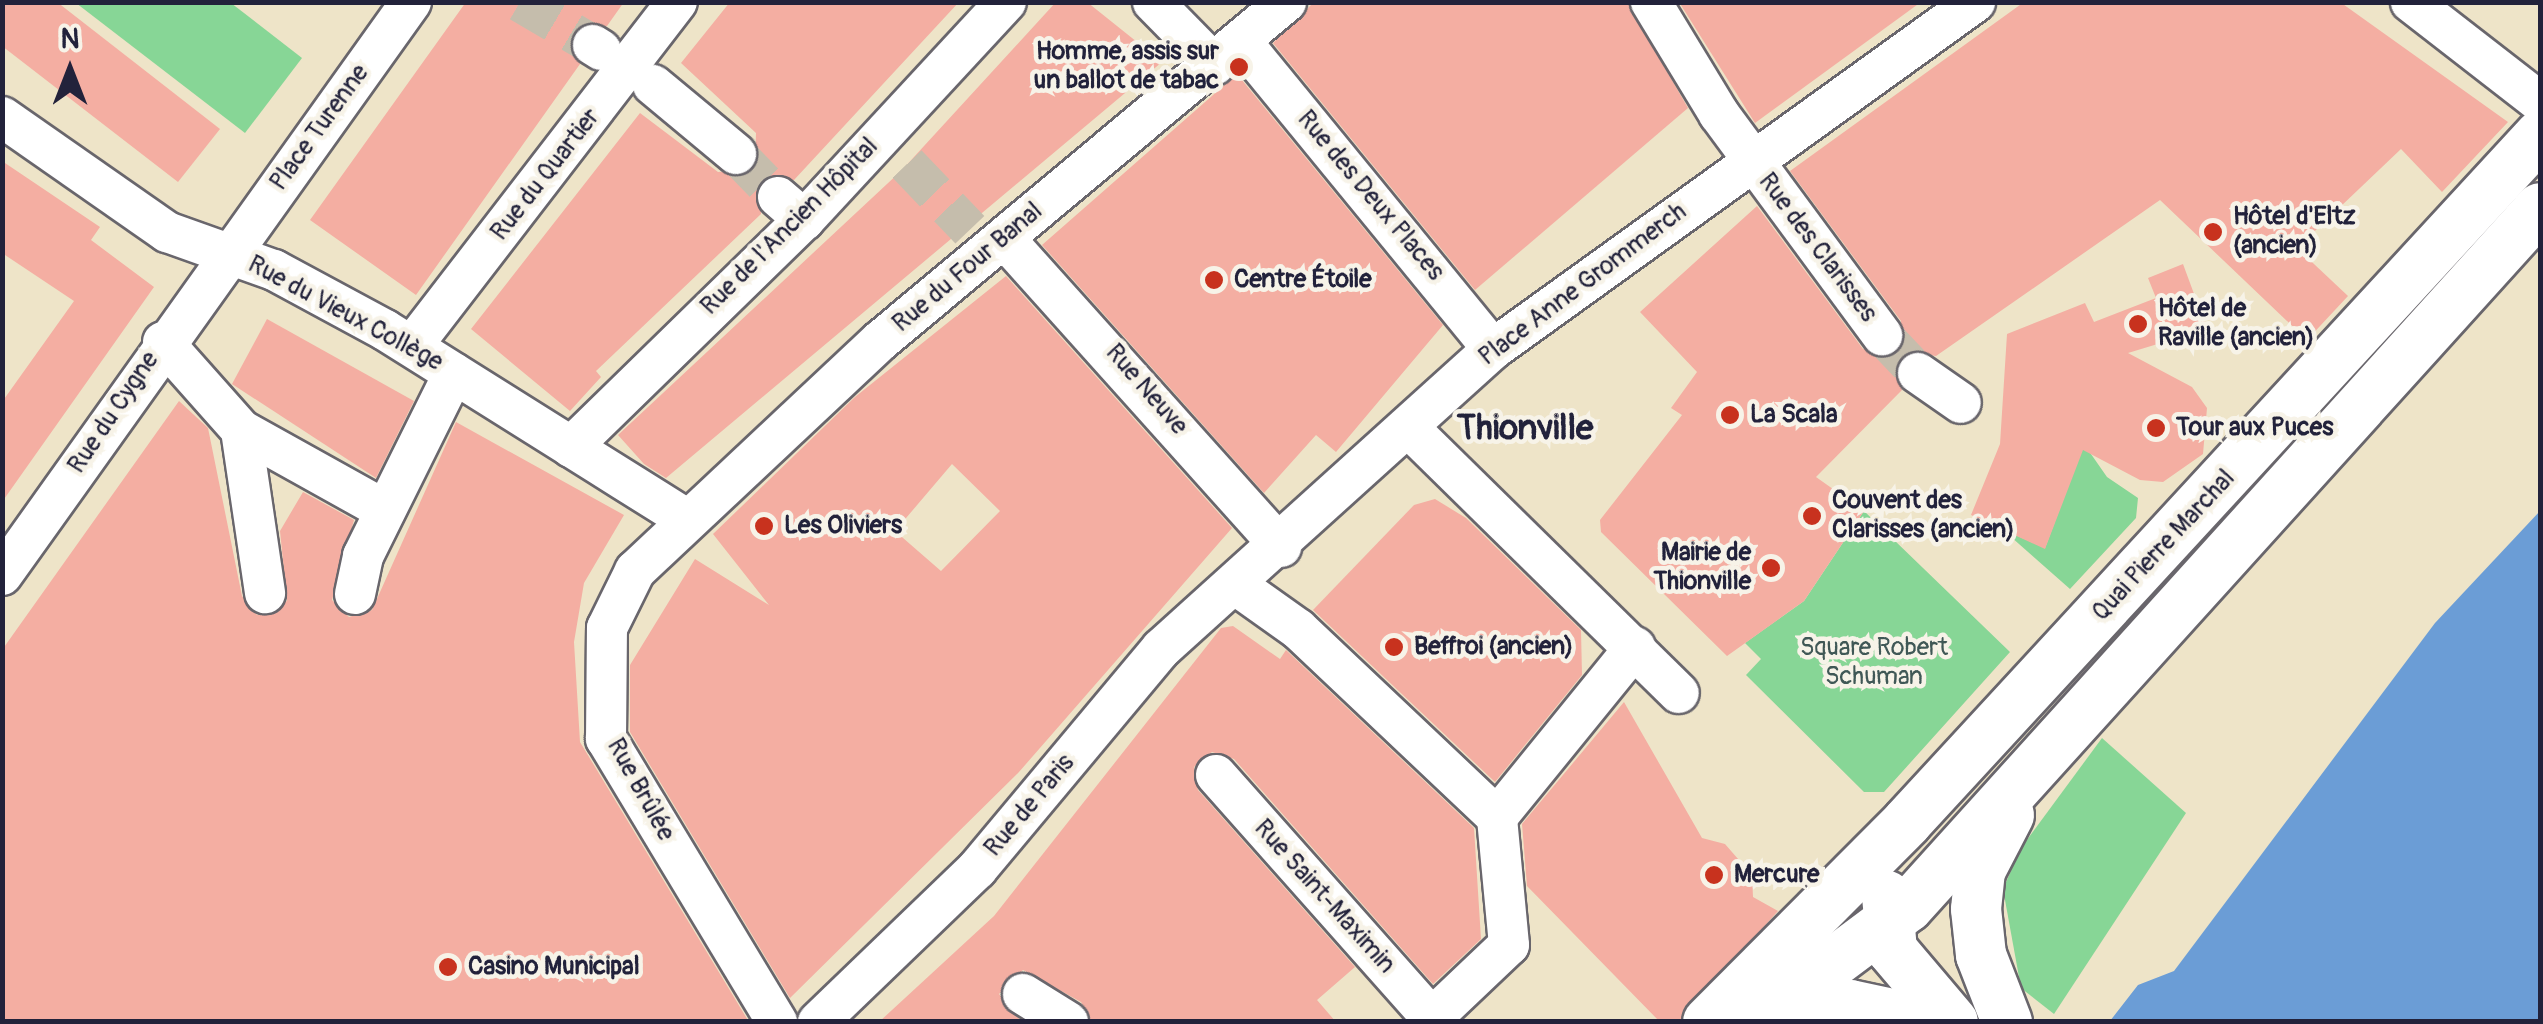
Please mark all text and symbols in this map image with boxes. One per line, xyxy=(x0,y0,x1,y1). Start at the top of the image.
north arrow xyxy=(20,20,120,120)
text: N xyxy=(61,22,79,57)
place label: Homme, assis sur un ballot de tabac xyxy=(1034,38,1219,97)
marker: Homme, assis sur un ballot de tabac xyxy=(1228,56,1250,78)
street label: Place Turenne xyxy=(264,59,376,197)
street label: Rue du Quartier xyxy=(485,103,607,247)
street label: Rue des Deux Places xyxy=(1290,105,1450,287)
street label: Rue de l'Ancien Hôpital xyxy=(695,132,885,322)
street label: Rue des Clarisses xyxy=(1751,168,1883,328)
street label: Rue du Four Banal xyxy=(887,197,1049,339)
street label: Place Anne Grommerch xyxy=(1473,197,1693,373)
place label: Hôtel d'Eltz (ancien) xyxy=(2233,203,2356,262)
marker: Hôtel d'Eltz (ancien) xyxy=(2202,221,2224,243)
street label: Rue du Vieux Collège xyxy=(242,250,448,378)
place label: Centre Étoile xyxy=(1234,265,1372,295)
marker: Centre Étoile xyxy=(1203,269,1225,291)
place label: Hôtel de Raville (ancien) xyxy=(2158,295,2314,354)
marker: Hôtel de Raville (ancien) xyxy=(2127,313,2149,335)
street label: Rue Neuve xyxy=(1099,339,1193,441)
street label: Rue du Cygne xyxy=(62,346,166,480)
place label: La Scala xyxy=(1750,400,1838,430)
marker: La Scala xyxy=(1719,404,1741,426)
district label: Thionville xyxy=(1457,407,1593,449)
place label: Tour aux Puces xyxy=(2176,413,2333,443)
marker: Tour aux Puces xyxy=(2145,417,2167,439)
street label: Quai Pierre Marchal xyxy=(2086,464,2242,628)
place label: Couvent des Clarisses (ancien) xyxy=(1832,487,2015,546)
marker: Couvent des Clarisses (ancien) xyxy=(1801,505,1823,527)
place label: Les Oliviers xyxy=(784,511,902,541)
marker: Les Oliviers xyxy=(753,515,775,537)
place label: Mairie de Thionville xyxy=(1653,539,1751,598)
marker: Mairie de Thionville xyxy=(1760,557,1782,579)
place label: Beffroi (ancien) xyxy=(1414,632,1573,662)
park label: Square Robert Schuman xyxy=(1800,634,1948,693)
marker: Beffroi (ancien) xyxy=(1383,636,1405,658)
street label: Rue Brûlée xyxy=(600,734,680,846)
street label: Rue de Paris xyxy=(979,749,1081,863)
street label: Rue Saint-Maximin xyxy=(1247,814,1401,980)
place label: Mercure xyxy=(1734,860,1819,890)
marker: Mercure xyxy=(1703,864,1725,886)
place label: Casino Municipal xyxy=(468,952,640,982)
marker: Casino Municipal xyxy=(437,956,459,978)

